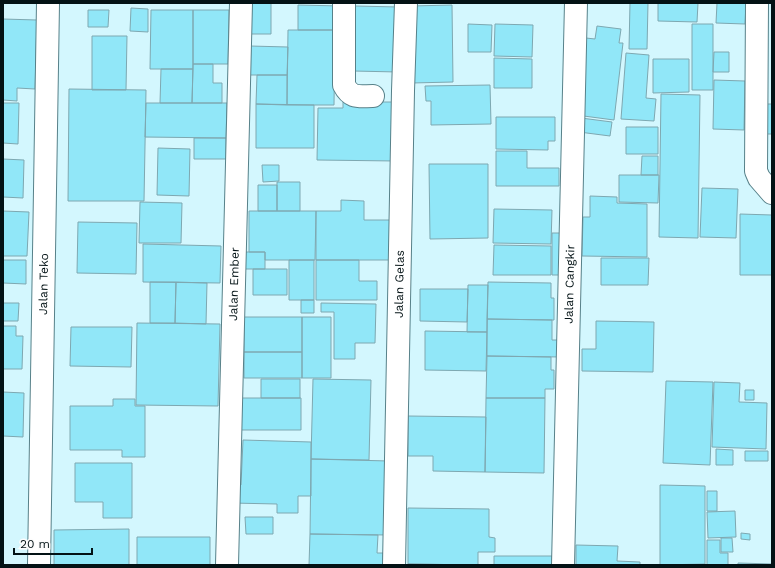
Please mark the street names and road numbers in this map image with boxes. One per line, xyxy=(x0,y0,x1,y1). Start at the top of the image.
street label: Jalan Cangkir xyxy=(562,244,577,324)
street label: Jalan Ember xyxy=(226,247,242,321)
street label: Jalan Gelas xyxy=(392,250,407,318)
street label: Jalan Teko xyxy=(36,253,51,315)

